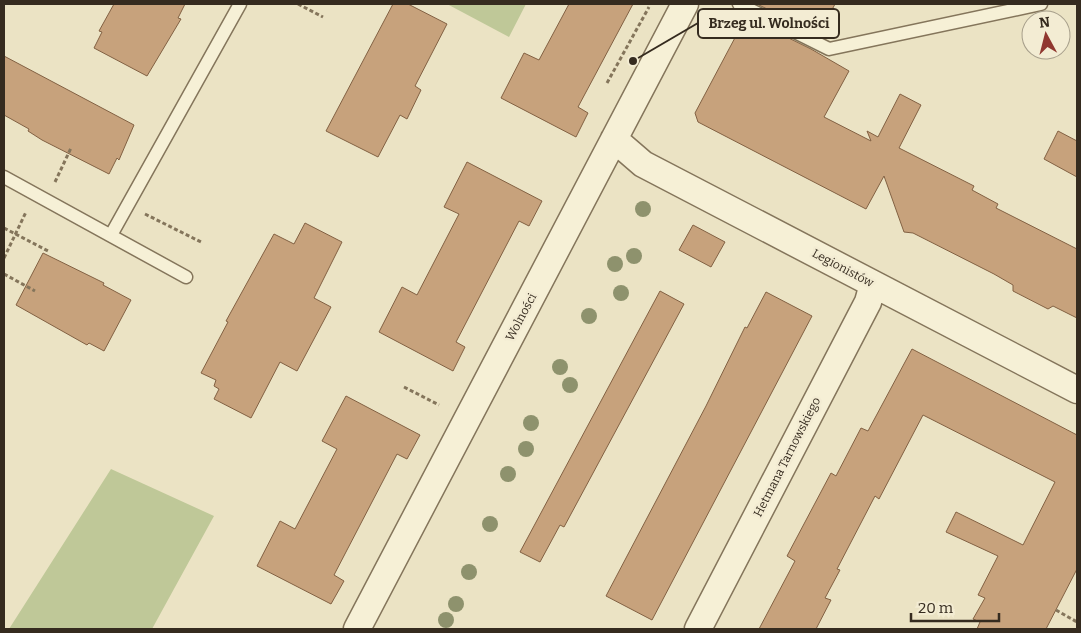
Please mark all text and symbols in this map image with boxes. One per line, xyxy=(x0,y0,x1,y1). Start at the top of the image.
callout: Brzeg ul. Wolności xyxy=(698,9,839,38)
north arrow xyxy=(1021,10,1071,60)
text: N xyxy=(1038,13,1051,32)
text: Brzeg ul. Wolności xyxy=(708,15,830,32)
street label: Legionistów xyxy=(810,246,876,290)
street label: Wolności xyxy=(503,291,540,343)
street label: Hetmana Tarnowskiego xyxy=(751,395,823,519)
scale bar xyxy=(911,590,998,622)
text: 20 m xyxy=(918,599,954,617)

